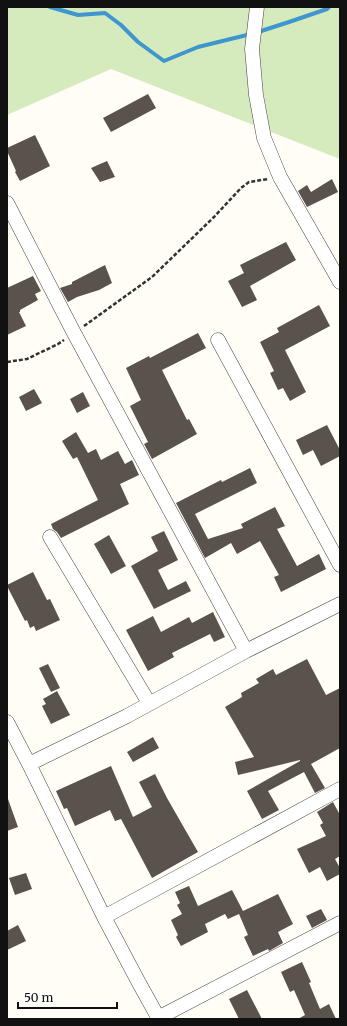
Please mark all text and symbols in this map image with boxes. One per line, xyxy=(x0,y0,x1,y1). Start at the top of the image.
scale bar xyxy=(18,984,117,1010)
text: 50 m xyxy=(24,990,53,1005)

